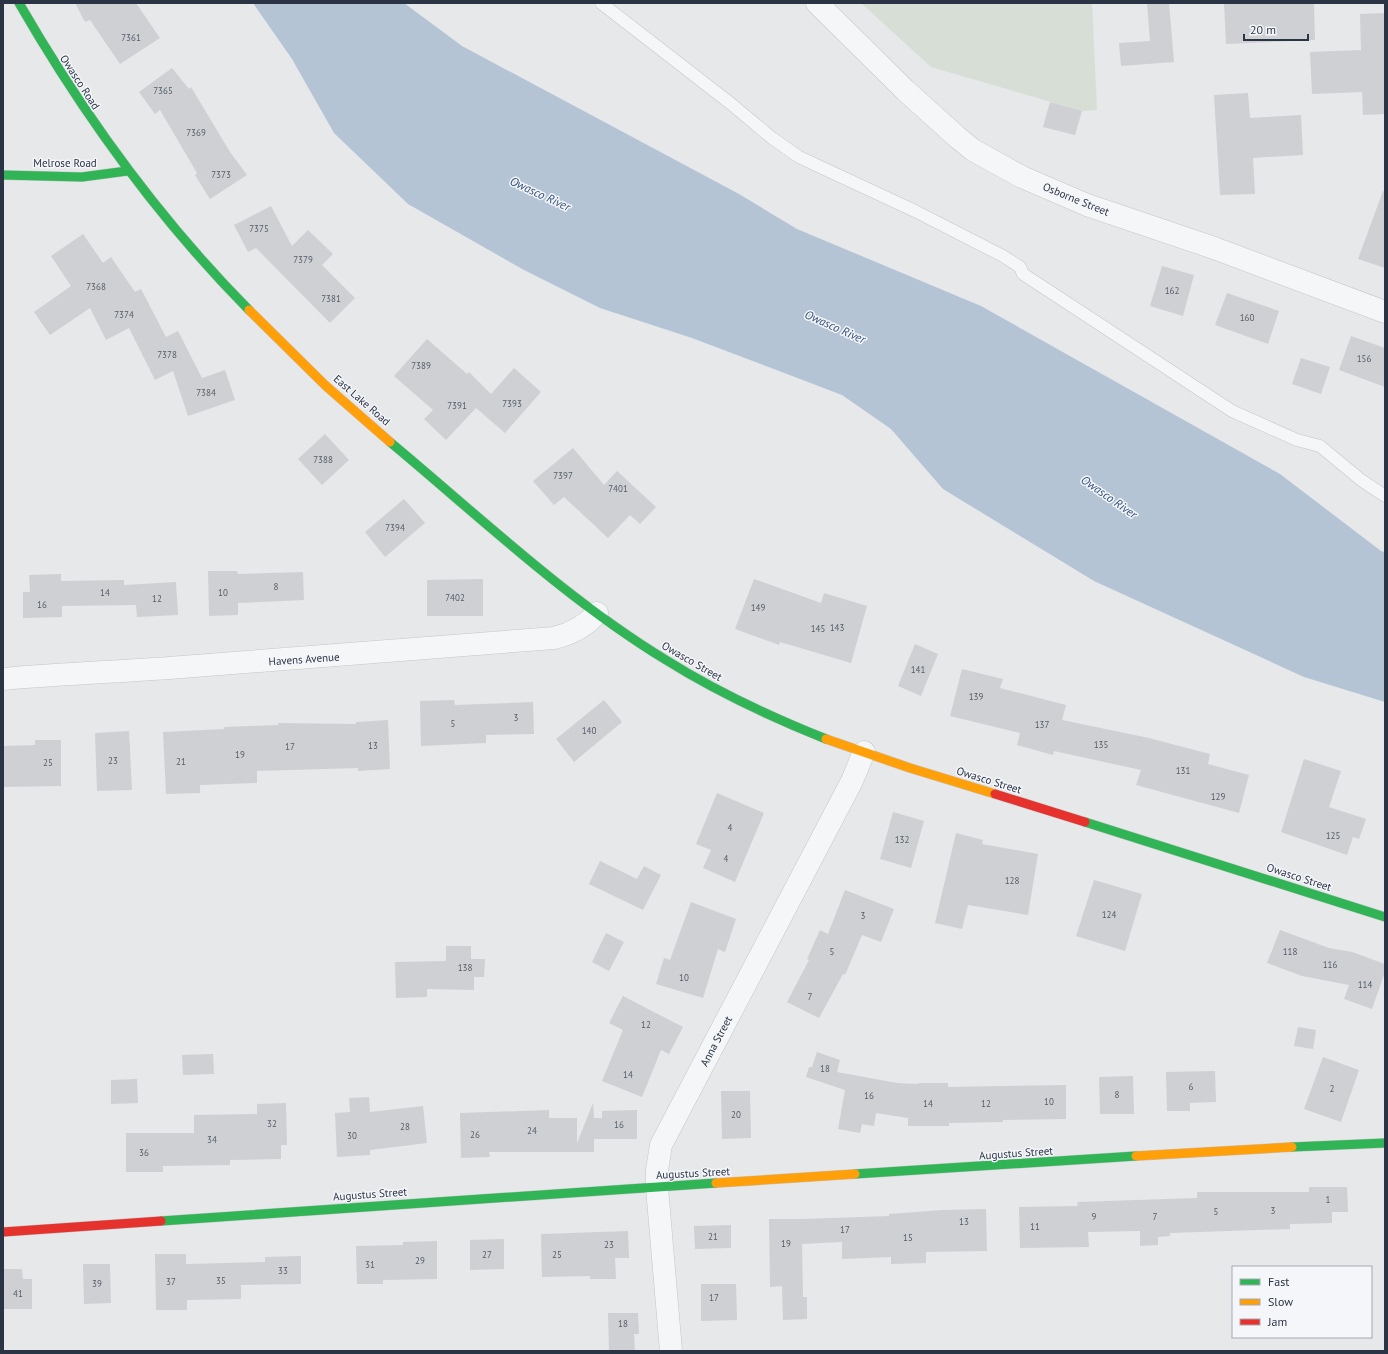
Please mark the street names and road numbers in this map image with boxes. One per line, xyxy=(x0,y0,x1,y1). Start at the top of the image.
street label: Owasco Road xyxy=(57,52,103,112)
street label: Melrose Road xyxy=(33,156,97,170)
street label: Osborne Street xyxy=(1041,179,1111,219)
street label: East Lake Road xyxy=(331,372,393,428)
street label: Owasco Street xyxy=(659,638,725,684)
street label: Havens Avenue xyxy=(268,650,340,668)
street label: Owasco Street xyxy=(955,763,1023,797)
street label: Owasco Street xyxy=(1265,860,1333,894)
street label: Anna Street xyxy=(697,1013,735,1069)
street label: Augustus Street xyxy=(979,1143,1054,1163)
street label: Augustus Street xyxy=(656,1164,731,1182)
street label: Augustus Street xyxy=(333,1184,408,1204)

